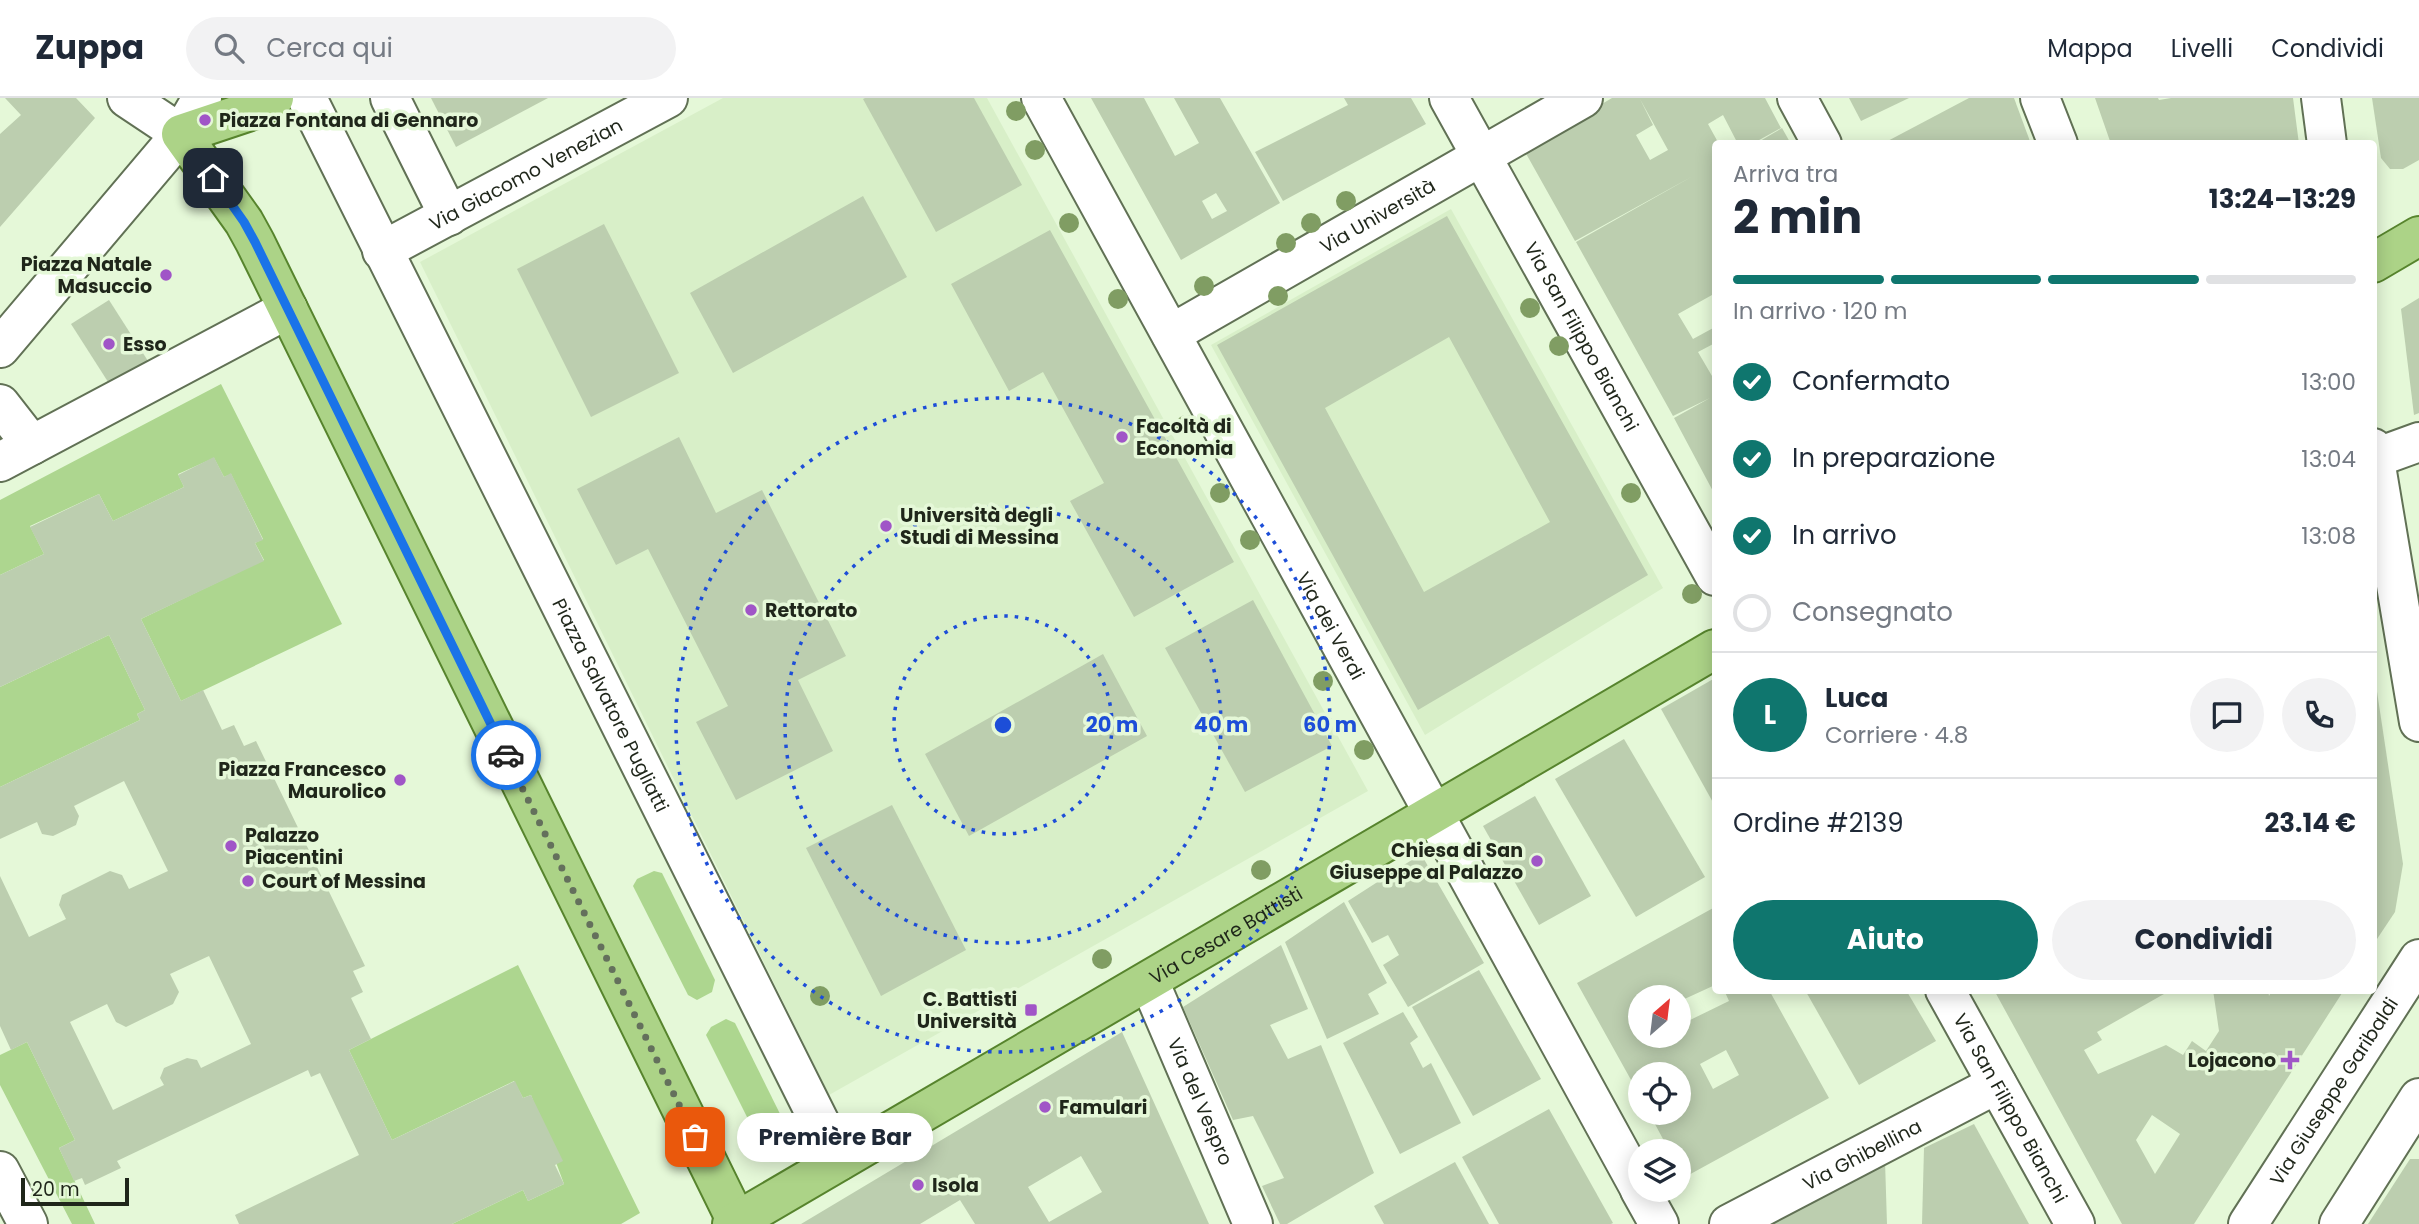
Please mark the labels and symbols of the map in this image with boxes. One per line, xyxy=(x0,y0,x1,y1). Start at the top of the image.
place label: Piazza Fontana di Gennaro xyxy=(219,107,478,134)
marker: Piazza Fontana di Gennaro xyxy=(197,112,213,128)
street label: Via Giacomo Venezian xyxy=(425,112,627,237)
pin xyxy=(183,148,243,208)
street label: Via Università xyxy=(1315,172,1440,260)
street label: Via San Filippo Bianchi xyxy=(1518,237,1645,436)
place label: Piazza Natale Masuccio xyxy=(21,251,152,300)
marker: Piazza Natale Masuccio xyxy=(158,267,174,283)
place label: Esso xyxy=(123,331,167,358)
marker: Esso xyxy=(101,336,117,352)
place label: Facoltà di Economia xyxy=(1136,413,1233,462)
marker: Facoltà di Economia xyxy=(1114,429,1130,445)
place label: Università degli Studi di Messina xyxy=(900,502,1059,551)
marker: Università degli Studi di Messina xyxy=(878,518,894,534)
street label: Via dei Verdi xyxy=(1290,567,1371,685)
street label: Piazza Salvatore Pugliatti xyxy=(546,594,675,817)
place label: Rettorato xyxy=(765,597,857,624)
marker: Rettorato xyxy=(743,602,759,618)
text: 20 m xyxy=(1086,710,1138,739)
text: 40 m xyxy=(1194,710,1248,739)
text: 60 m xyxy=(1303,710,1357,739)
centre of rings xyxy=(991,713,1015,737)
courier xyxy=(471,720,541,790)
place label: Piazza Francesco Maurolico xyxy=(218,756,386,805)
marker: Piazza Francesco Maurolico xyxy=(392,772,408,788)
place label: Palazzo Piacentini xyxy=(245,822,343,871)
place label: Chiesa di San Giuseppe al Palazzo xyxy=(1330,837,1523,886)
marker: Palazzo Piacentini xyxy=(223,838,239,854)
marker: Chiesa di San Giuseppe al Palazzo xyxy=(1529,853,1545,869)
place label: Court of Messina xyxy=(262,868,426,895)
marker: Court of Messina xyxy=(240,873,256,889)
street label: Via Cesare Battisti xyxy=(1144,880,1308,991)
north arrow xyxy=(1628,985,1690,1048)
place label: C. Battisti Università xyxy=(917,986,1017,1035)
street label: Via Giuseppe Garibaldi xyxy=(2263,992,2405,1191)
marker: C. Battisti Università xyxy=(1023,1002,1039,1018)
street label: Via San Filippo Bianchi xyxy=(1947,1009,2074,1208)
street label: Via del Vespro xyxy=(1161,1034,1239,1170)
place label: Lojacono xyxy=(2188,1047,2276,1074)
marker: Lojacono xyxy=(2282,1052,2298,1068)
place label: Famulari xyxy=(1059,1094,1147,1121)
marker: Famulari xyxy=(1037,1099,1053,1115)
pin xyxy=(665,1107,725,1167)
callout: Première Bar xyxy=(737,1112,933,1162)
street label: Via Ghibellina xyxy=(1798,1113,1926,1197)
place label: Isola xyxy=(932,1172,979,1199)
scale bar xyxy=(21,1175,130,1207)
marker: Isola xyxy=(910,1177,926,1193)

